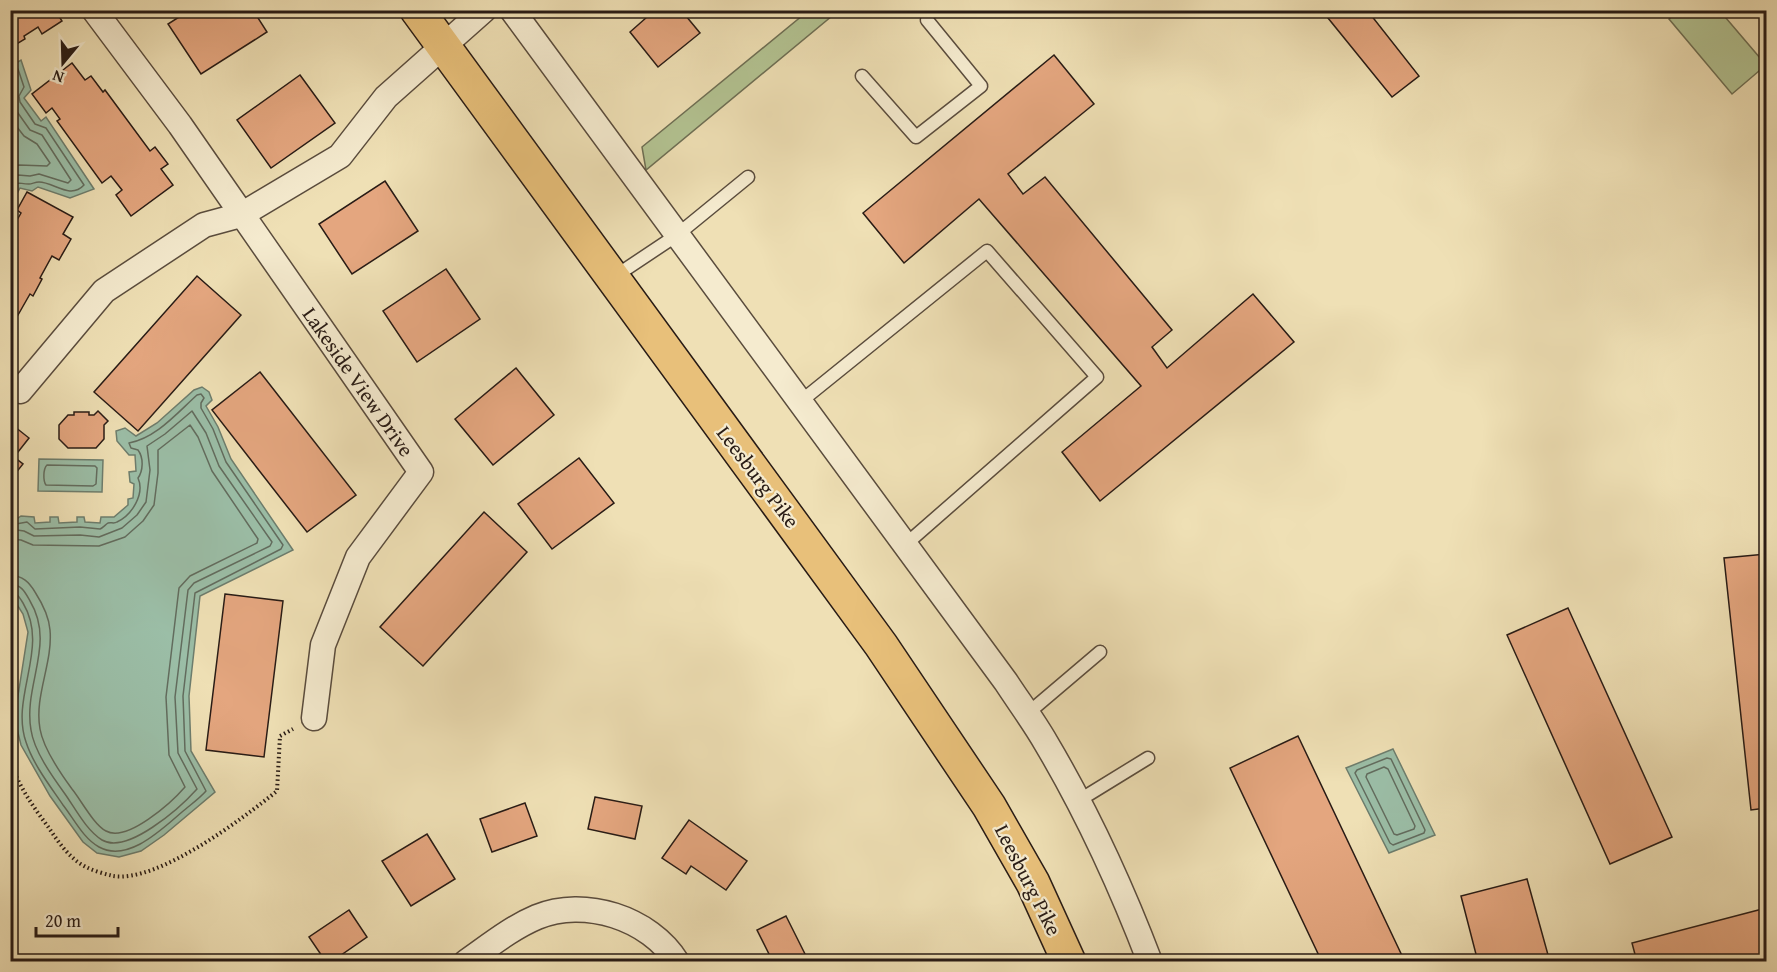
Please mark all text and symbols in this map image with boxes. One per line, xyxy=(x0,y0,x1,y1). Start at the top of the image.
north arrow xyxy=(33,33,93,93)
text: N xyxy=(49,64,67,90)
street label: Lakeside View Drive xyxy=(295,301,422,463)
street label: Leesburg Pike xyxy=(709,419,807,535)
street label: Leesburg Pike xyxy=(987,819,1070,941)
scale bar xyxy=(36,900,118,938)
text: 20 m xyxy=(45,907,81,934)

